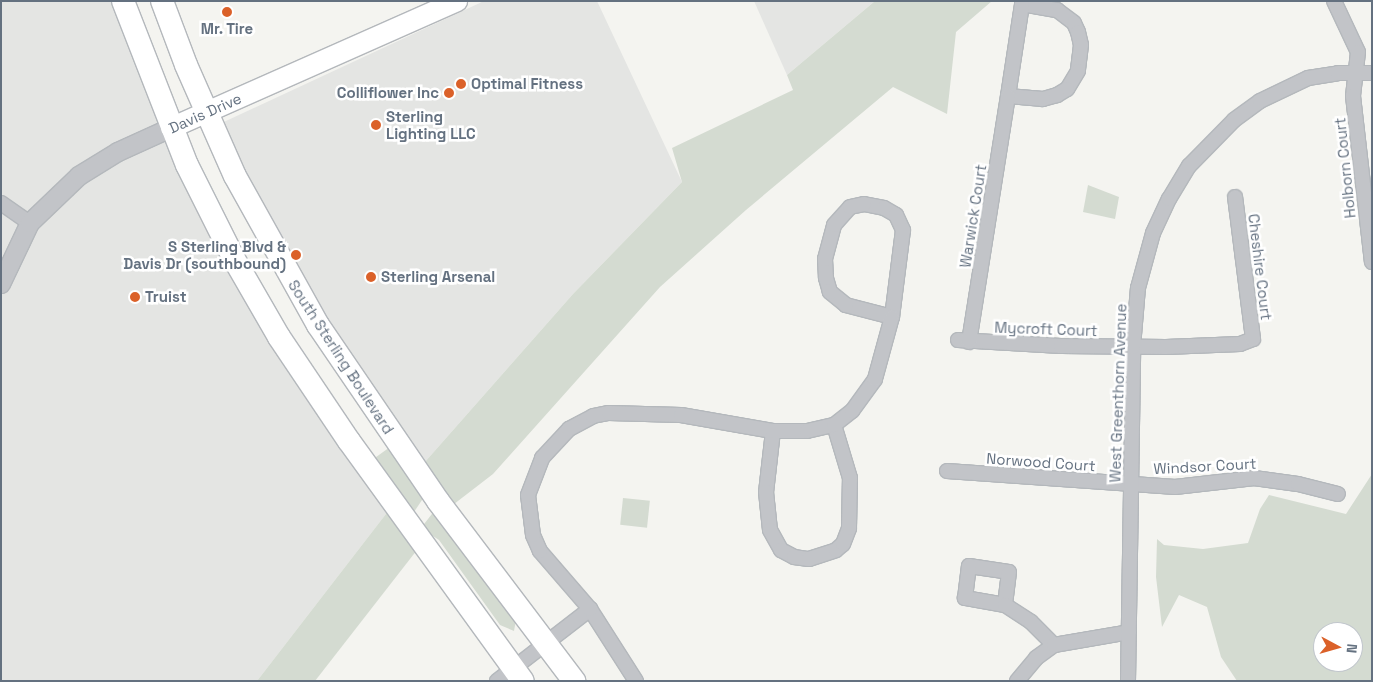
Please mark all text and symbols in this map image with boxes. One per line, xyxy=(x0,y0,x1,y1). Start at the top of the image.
marker: Mr. Tire xyxy=(221,6,233,18)
place label: Mr. Tire xyxy=(200,20,254,38)
place label: Optimal Fitness xyxy=(471,75,583,93)
marker: Optimal Fitness xyxy=(455,78,467,90)
place label: Colliflower Inc xyxy=(337,84,439,102)
marker: Colliflower Inc xyxy=(443,87,455,99)
street label: Davis Drive xyxy=(166,89,244,137)
place label: Sterling Lighting LLC xyxy=(386,107,476,142)
street label: Holborn Court xyxy=(1331,117,1359,219)
marker: Sterling Lighting LLC xyxy=(370,119,382,131)
street label: Warwick Court xyxy=(956,163,990,269)
street label: Cheshire Court xyxy=(1245,213,1275,321)
place label: S Sterling Blvd & Davis Dr (southbound) xyxy=(123,237,286,272)
marker: S Sterling Blvd & Davis Dr (southbound) xyxy=(290,249,302,261)
place label: Sterling Arsenal xyxy=(381,268,496,286)
marker: Sterling Arsenal xyxy=(365,271,377,283)
street label: South Sterling Boulevard xyxy=(284,277,398,437)
place label: Truist xyxy=(145,288,187,306)
marker: Truist xyxy=(129,291,141,303)
street label: West Greenthorn Avenue xyxy=(1106,303,1130,483)
street label: Mycroft Court xyxy=(994,318,1098,340)
street label: Norwood Court xyxy=(986,449,1096,475)
street label: Windsor Court xyxy=(1153,454,1257,478)
north arrow xyxy=(1313,622,1363,672)
text: N xyxy=(1342,643,1361,654)

